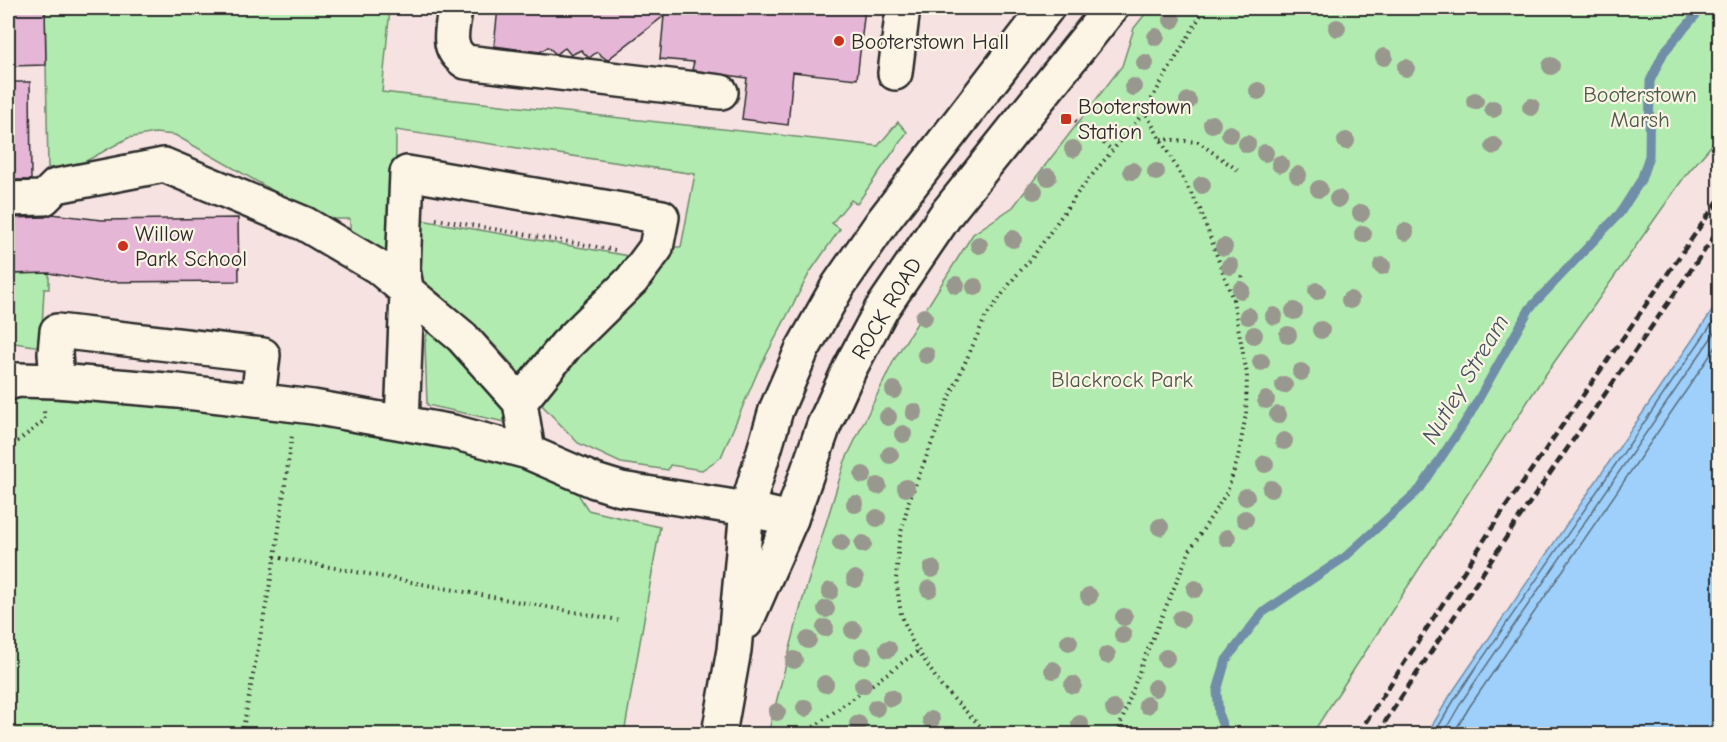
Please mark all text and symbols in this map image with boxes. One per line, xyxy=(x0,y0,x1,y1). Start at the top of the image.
place label: Booterstown Hall xyxy=(851,29,1009,55)
marker: Booterstown Hall xyxy=(832,34,846,48)
park label: Booterstown Marsh xyxy=(1583,82,1697,133)
place label: Booterstown Station xyxy=(1078,94,1192,145)
marker: Booterstown Station xyxy=(1059,112,1073,126)
place label: Willow Park School xyxy=(135,221,247,272)
marker: Willow Park School xyxy=(116,239,130,253)
street label: ROCK ROAD xyxy=(846,253,927,364)
water label: Nutley Stream xyxy=(1415,309,1515,449)
park label: Blackrock Park xyxy=(1051,367,1193,393)

